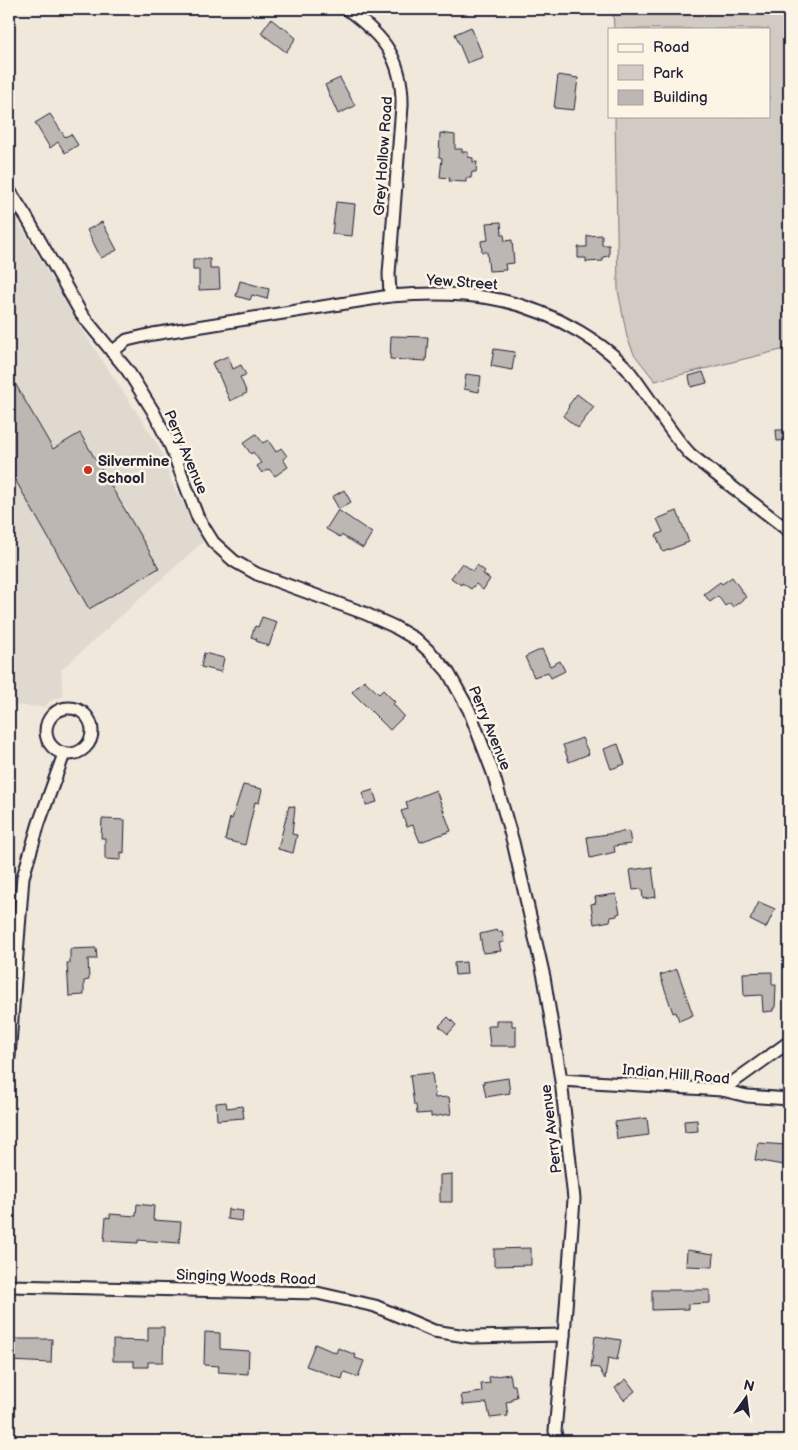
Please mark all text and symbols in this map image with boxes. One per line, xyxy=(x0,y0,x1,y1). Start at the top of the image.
legend xyxy=(608,28,770,118)
text: Road xyxy=(653,38,689,57)
text: Park xyxy=(653,64,684,83)
text: Building xyxy=(653,88,708,107)
street label: Grey Hollow Road xyxy=(370,96,397,216)
street label: Yew Street xyxy=(425,270,499,294)
street label: Perry Avenue xyxy=(159,407,212,497)
place label: Silvermine School xyxy=(98,452,170,488)
marker: Silvermine School xyxy=(82,464,94,476)
street label: Perry Avenue xyxy=(464,683,515,773)
street label: Indian Hill Road xyxy=(621,1060,730,1089)
street label: Perry Avenue xyxy=(537,1083,566,1175)
street label: Singing Woods Road xyxy=(176,1266,316,1289)
north arrow xyxy=(720,1372,770,1422)
text: N xyxy=(742,1376,756,1395)

